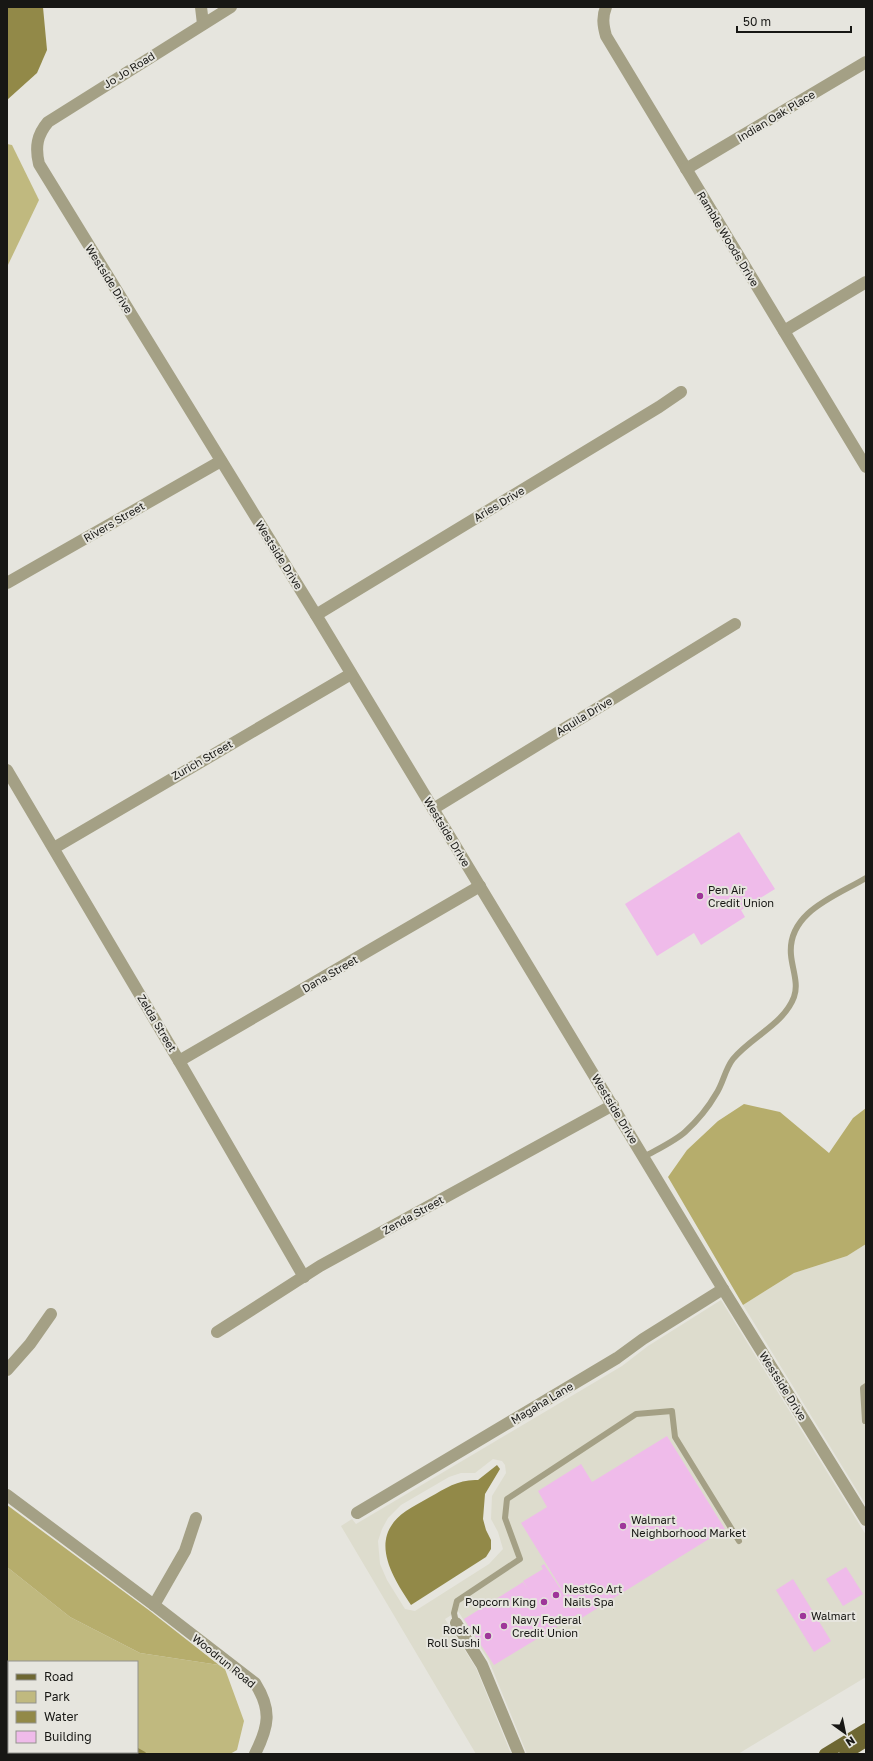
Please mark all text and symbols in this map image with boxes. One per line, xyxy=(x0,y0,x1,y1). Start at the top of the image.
scale bar xyxy=(737,8,851,34)
text: 50 m xyxy=(743,14,771,29)
street label: Jo Jo Road xyxy=(101,49,157,90)
street label: Indian Oak Place xyxy=(735,87,817,144)
street label: Ramble Woods Drive xyxy=(695,189,762,289)
street label: Westside Drive xyxy=(83,242,136,316)
street label: Aries Drive xyxy=(471,483,526,524)
street label: Rivers Street xyxy=(81,499,147,544)
street label: Westside Drive xyxy=(253,518,306,592)
street label: Aquila Drive xyxy=(553,694,614,737)
street label: Zurich Street xyxy=(169,737,235,782)
street label: Westside Drive xyxy=(422,795,473,869)
place label: Pen Air Credit Union xyxy=(708,883,774,909)
marker: Pen Air Credit Union xyxy=(695,891,705,901)
street label: Dana Street xyxy=(300,952,360,995)
street label: Zelda Street xyxy=(135,992,180,1054)
street label: Westside Drive xyxy=(590,1072,641,1146)
street label: Zenda Street xyxy=(380,1192,446,1237)
street label: Westside Drive xyxy=(757,1349,810,1423)
street label: Magaha Lane xyxy=(508,1379,575,1426)
place label: Walmart Neighborhood Market xyxy=(631,1513,746,1539)
marker: Walmart Neighborhood Market xyxy=(618,1521,628,1531)
place label: NestGo Art Nails Spa xyxy=(564,1582,622,1608)
marker: NestGo Art Nails Spa xyxy=(551,1590,561,1600)
place label: Popcorn King xyxy=(465,1595,536,1608)
marker: Popcorn King xyxy=(539,1597,549,1607)
place label: Walmart xyxy=(811,1609,856,1622)
marker: Walmart xyxy=(798,1611,808,1621)
place label: Navy Federal Credit Union xyxy=(512,1613,582,1639)
marker: Navy Federal Credit Union xyxy=(499,1621,509,1631)
place label: Rock N Roll Sushi xyxy=(427,1623,480,1649)
street label: Woodrun Road xyxy=(190,1631,259,1690)
marker: Rock N Roll Sushi xyxy=(483,1631,493,1641)
legend xyxy=(8,1661,138,1753)
text: Road xyxy=(44,1669,73,1684)
text: Park xyxy=(44,1689,70,1704)
text: Water xyxy=(44,1709,78,1724)
north arrow xyxy=(825,1713,865,1753)
text: Building xyxy=(44,1729,92,1744)
text: N xyxy=(844,1734,858,1750)

